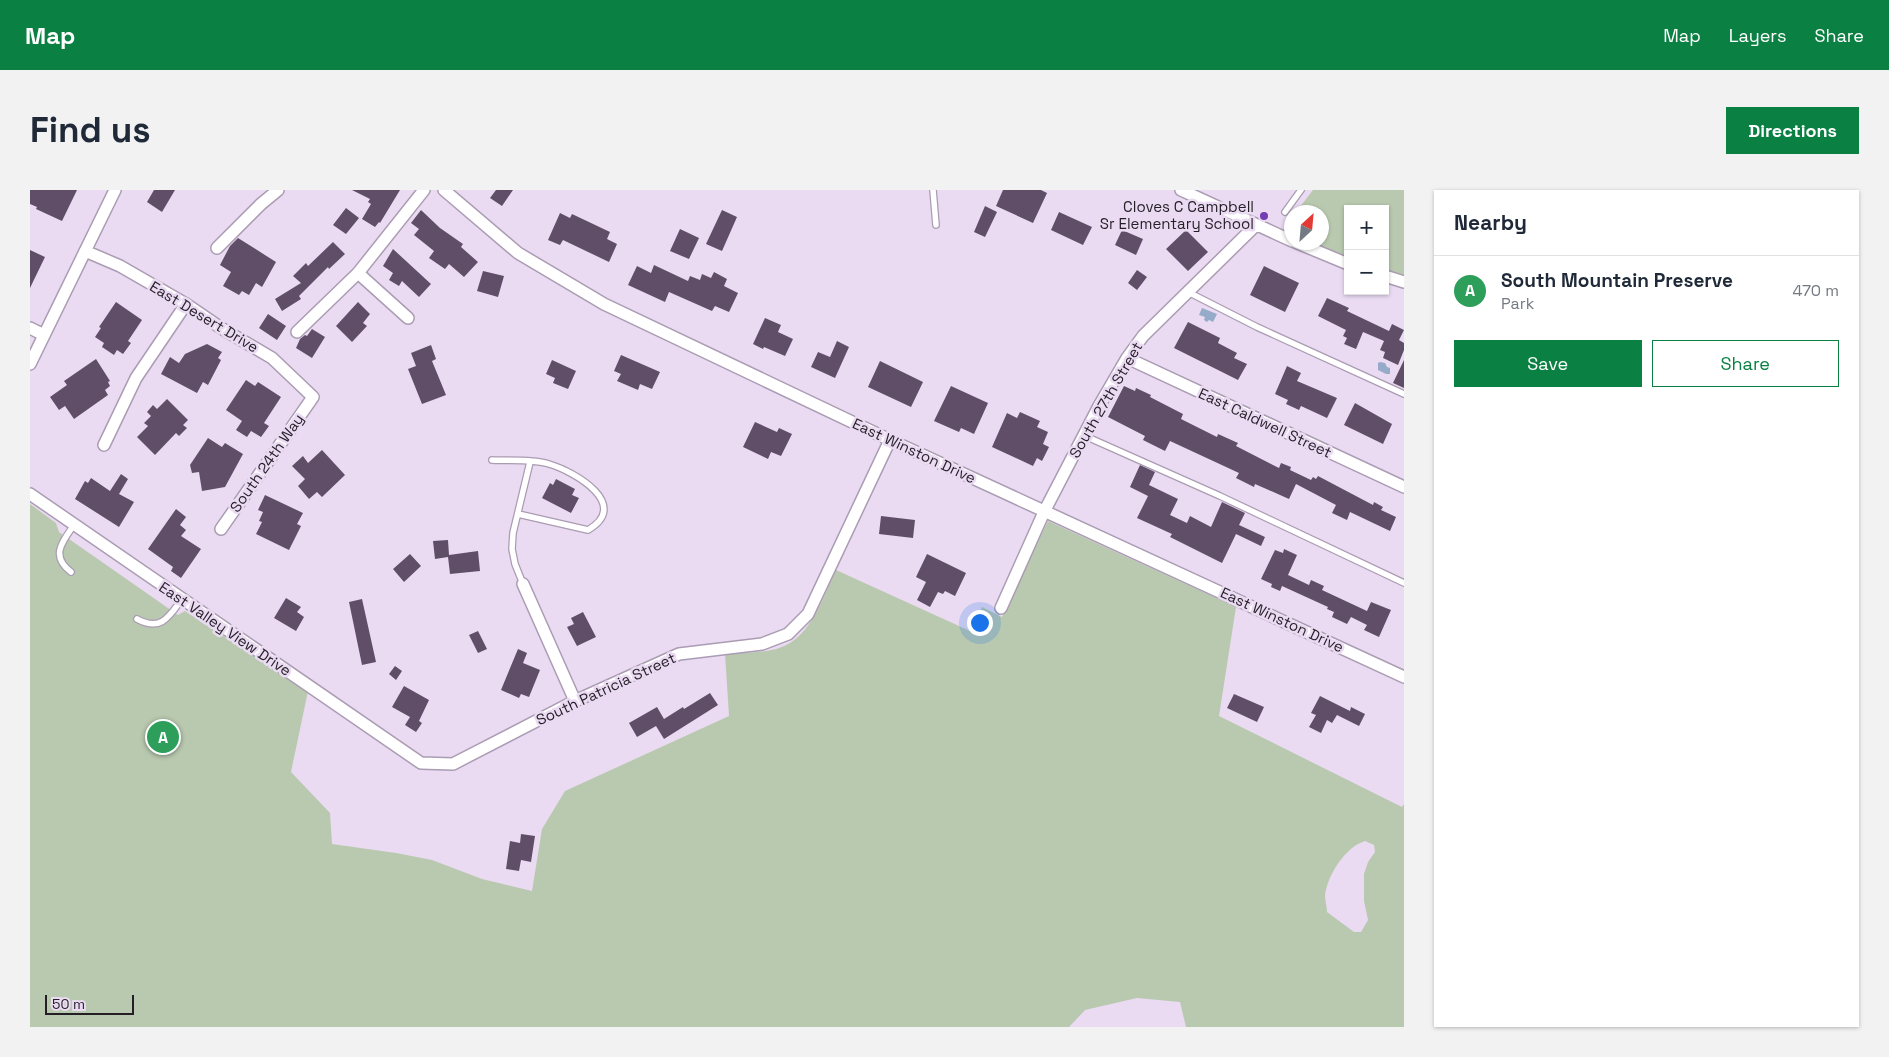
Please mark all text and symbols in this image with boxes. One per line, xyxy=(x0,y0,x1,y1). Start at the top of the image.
text: Map xyxy=(25,20,75,51)
text: Map xyxy=(1663,24,1701,47)
text: Layers xyxy=(1729,24,1786,47)
text: Share xyxy=(1814,24,1864,47)
button: Directions xyxy=(1726,107,1859,154)
text: Find us xyxy=(30,108,151,152)
place label: Cloves C Campbell Sr Elementary School xyxy=(1100,197,1254,233)
north arrow xyxy=(1284,205,1329,250)
map controls xyxy=(1344,205,1389,295)
button: + xyxy=(1344,205,1389,250)
text: Nearby xyxy=(1454,209,1527,236)
marker: Cloves C Campbell Sr Elementary School xyxy=(1258,210,1270,222)
button: − xyxy=(1344,250,1389,295)
text: South Mountain Preserve xyxy=(1501,268,1733,293)
street label: East Desert Drive xyxy=(146,277,262,357)
text: A xyxy=(1465,280,1475,301)
text: 470 m xyxy=(1792,280,1839,301)
text: Park xyxy=(1501,293,1534,314)
street label: South 27th Street xyxy=(1065,338,1147,461)
button: Save xyxy=(1454,340,1642,387)
button: Share xyxy=(1652,340,1839,387)
street label: East Caldwell Street xyxy=(1196,383,1335,462)
street label: South 24th Way xyxy=(226,410,308,516)
street label: East Winston Drive xyxy=(849,414,979,488)
street label: East Valley View Drive xyxy=(156,577,295,680)
street label: East Winston Drive xyxy=(1217,583,1347,657)
your location xyxy=(967,610,993,636)
street label: South Patricia Street xyxy=(533,648,679,729)
pin: A xyxy=(147,718,179,756)
scale bar xyxy=(45,992,134,1015)
text: 50 m xyxy=(52,995,85,1013)

